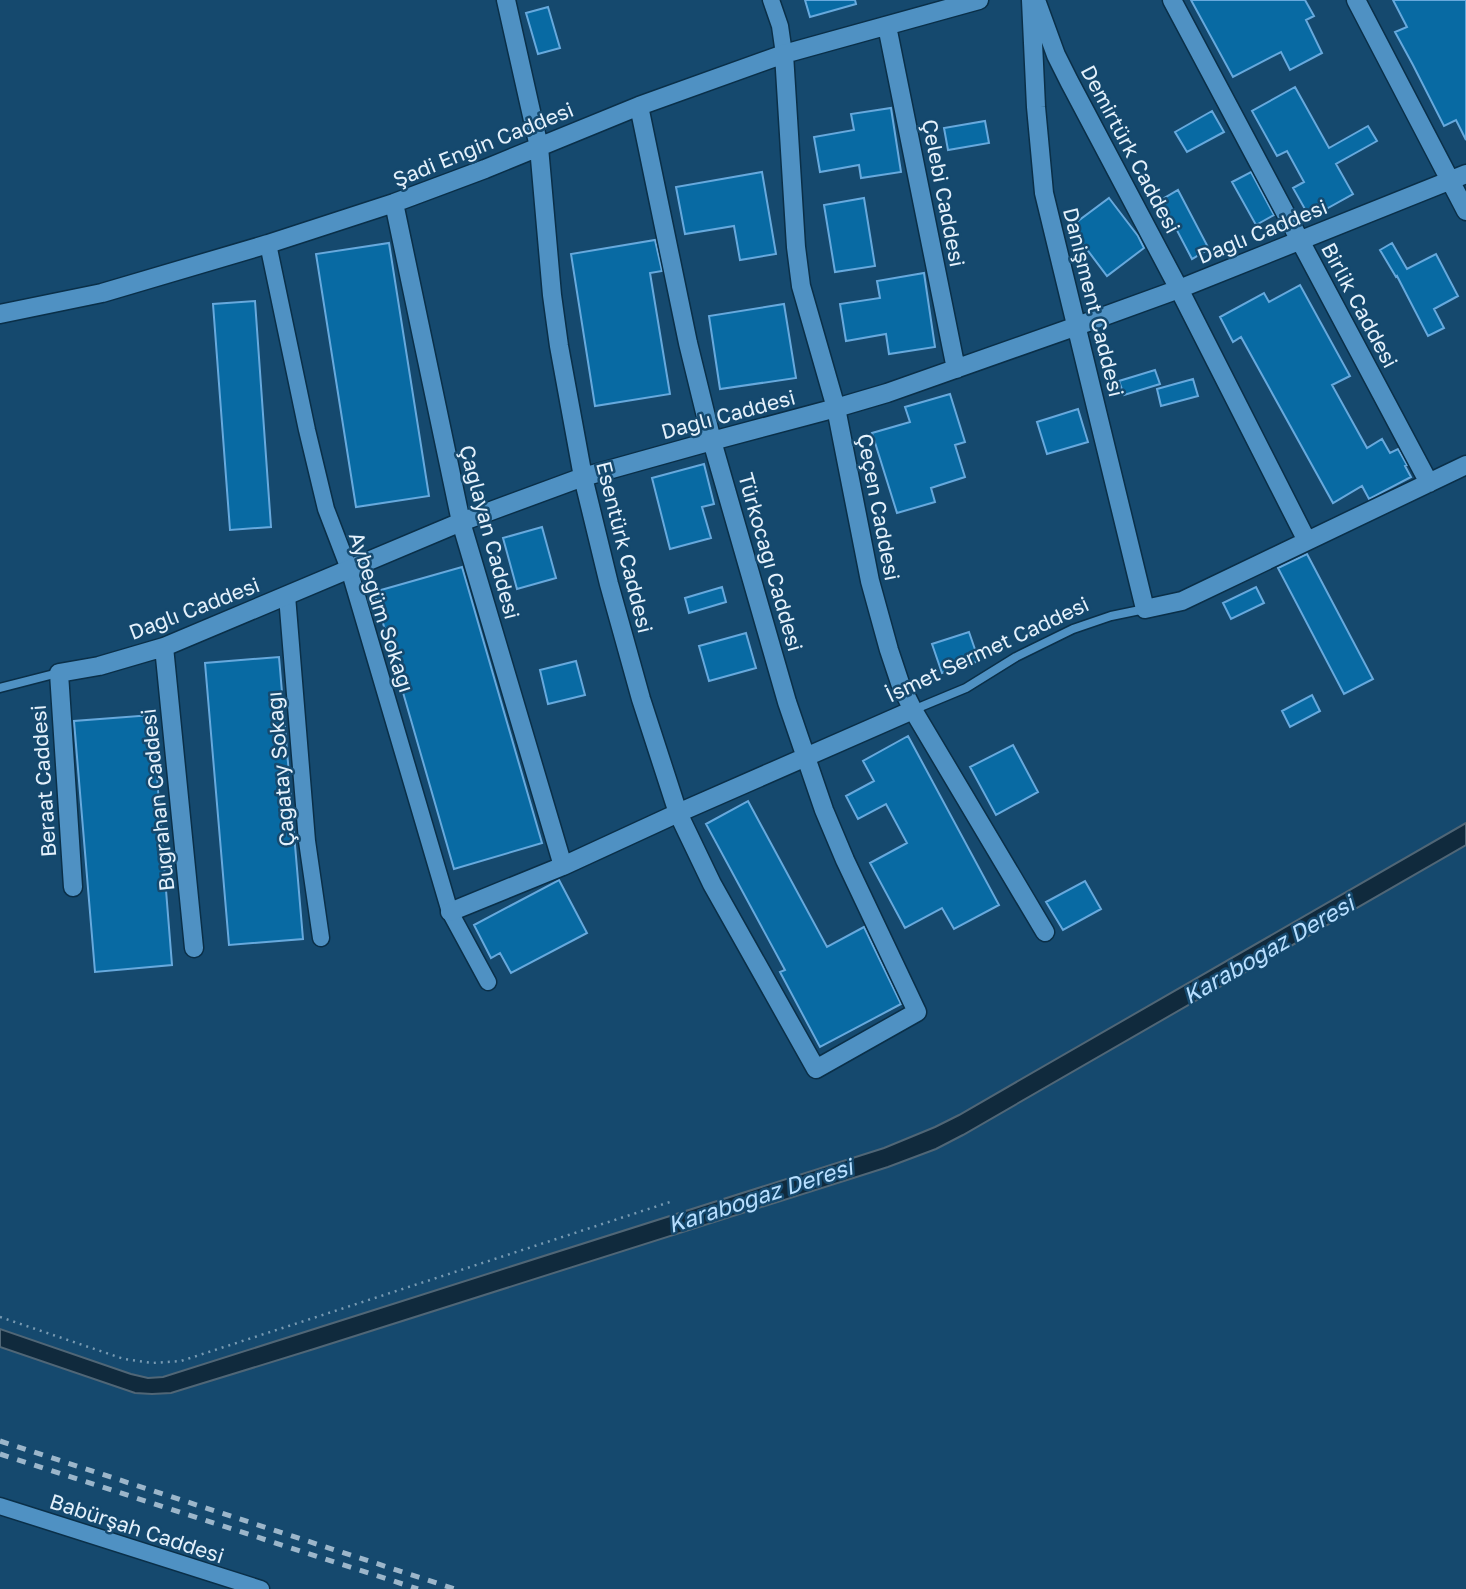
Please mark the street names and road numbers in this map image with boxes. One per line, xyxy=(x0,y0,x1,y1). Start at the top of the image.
street label: Demirtürk Caddesi xyxy=(1076,60,1186,238)
street label: Şadi Engin Caddesi xyxy=(389,96,577,192)
street label: Çelebi Caddesi xyxy=(917,117,971,269)
street label: Dağlı Caddesi xyxy=(1193,193,1331,269)
street label: Danişment Caddesi xyxy=(1058,205,1130,399)
street label: Birlik Caddesi xyxy=(1316,238,1404,372)
street label: Dağlı Caddesi xyxy=(658,384,798,444)
street label: Çeçen Caddesi xyxy=(852,431,906,583)
street label: Çağlayan Caddesi xyxy=(454,442,526,622)
street label: Esentürk Caddesi xyxy=(591,458,659,636)
street label: Türkocağı Caddesi xyxy=(733,470,809,654)
street label: Aybegüm Sokağı xyxy=(344,528,420,696)
street label: Dağlı Caddesi xyxy=(125,571,263,645)
street label: İsmet Sermet Caddesi xyxy=(881,590,1093,708)
street label: Çağatay Sokağı xyxy=(260,690,300,848)
street label: Beraat Caddesi xyxy=(25,704,61,858)
street label: Buğrahan Caddesi xyxy=(134,707,180,893)
street label: Babürşah Caddesi xyxy=(47,1488,227,1568)

